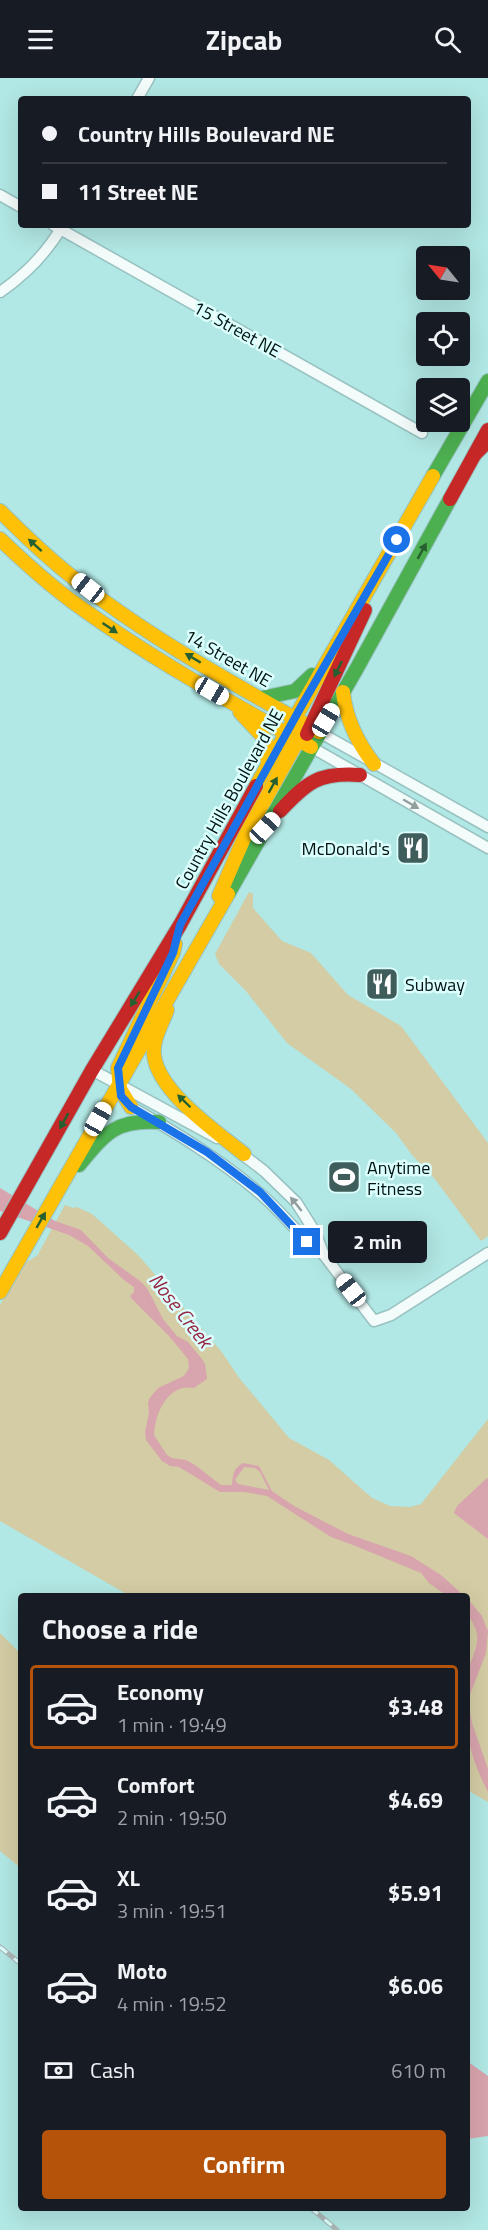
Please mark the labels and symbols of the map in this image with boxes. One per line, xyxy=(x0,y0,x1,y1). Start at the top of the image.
north arrow xyxy=(416,246,470,300)
street label: 15 Street NE xyxy=(188,294,286,364)
route start xyxy=(383,526,410,553)
one-way arrow xyxy=(28,539,43,552)
one-way arrow xyxy=(417,542,427,559)
car xyxy=(68,570,108,606)
street label: 14 Street NE xyxy=(179,622,277,694)
one-way arrow xyxy=(102,623,118,634)
one-way arrow xyxy=(185,653,201,664)
one-way arrow xyxy=(333,661,342,678)
car xyxy=(192,674,232,708)
car xyxy=(309,700,343,740)
street label: Country Hills Boulevard NE xyxy=(168,704,290,894)
one-way arrow xyxy=(268,776,278,793)
one-way arrow xyxy=(403,799,420,809)
car xyxy=(246,809,284,847)
restaurant icon: McDonald's xyxy=(395,830,431,866)
place label: McDonald's xyxy=(302,835,390,862)
restaurant icon: Subway xyxy=(364,966,400,1002)
place label: Subway xyxy=(405,971,465,998)
one-way arrow xyxy=(129,991,140,1007)
one-way arrow xyxy=(177,1095,191,1109)
car xyxy=(81,1099,115,1139)
one-way arrow xyxy=(58,1113,69,1129)
place label: Anytime Fitness xyxy=(367,1154,430,1202)
sports icon: Anytime Fitness xyxy=(326,1159,362,1195)
one-way arrow xyxy=(289,1196,302,1212)
one-way arrow xyxy=(36,1211,46,1228)
callout: 2 min xyxy=(328,1221,427,1263)
route end xyxy=(293,1228,320,1255)
water label: Nose Creek xyxy=(142,1266,222,1356)
car xyxy=(333,1270,369,1310)

